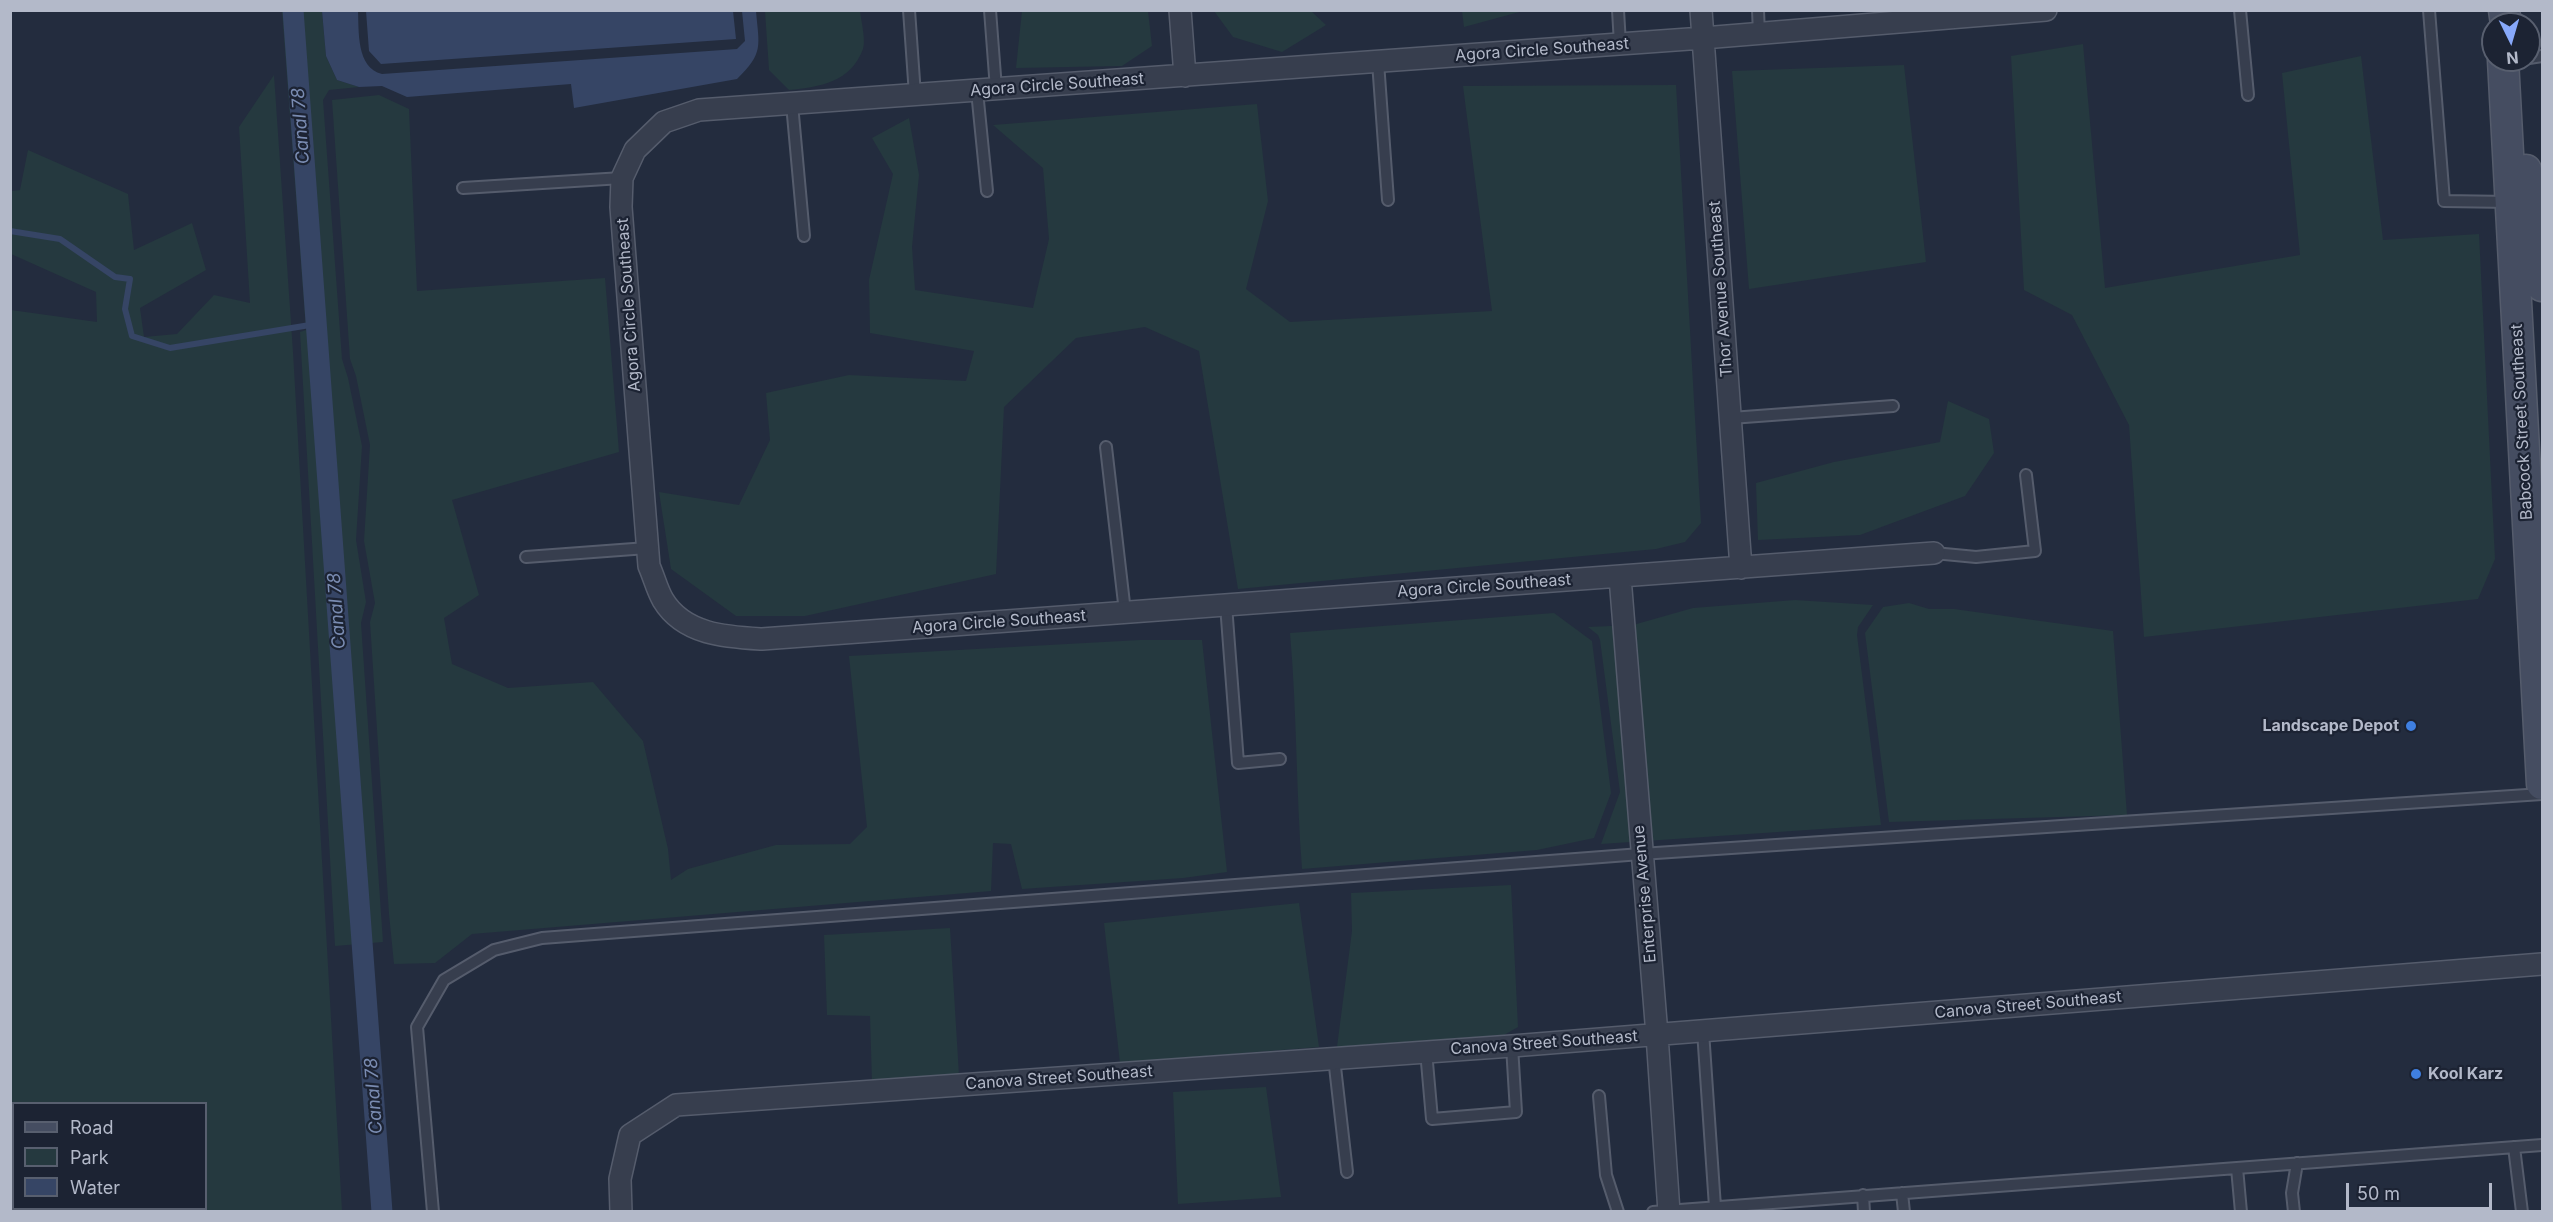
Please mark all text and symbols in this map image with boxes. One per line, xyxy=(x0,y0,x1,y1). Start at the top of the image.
north arrow xyxy=(2481,12,2541,72)
street label: Agora Circle Southeast xyxy=(1454,34,1630,66)
text: N xyxy=(2505,47,2519,68)
street label: Agora Circle Southeast xyxy=(969,69,1145,101)
water label: Canal 78 xyxy=(288,87,314,165)
street label: Thor Avenue Southeast xyxy=(1705,200,1737,378)
street label: Agora Circle Southeast xyxy=(613,217,645,393)
street label: Babcock Street Southeast xyxy=(2507,324,2537,520)
street label: Agora Circle Southeast xyxy=(1396,570,1572,602)
water label: Canal 78 xyxy=(324,572,350,650)
street label: Agora Circle Southeast xyxy=(911,606,1087,638)
place label: Landscape Depot xyxy=(2263,716,2399,736)
marker: Landscape Depot xyxy=(2404,719,2418,733)
street label: Enterprise Avenue xyxy=(1629,824,1661,964)
street label: Canova Street Southeast xyxy=(1934,987,2122,1023)
street label: Canova Street Southeast xyxy=(1450,1027,1638,1059)
water label: Canal 78 xyxy=(361,1057,387,1135)
street label: Canova Street Southeast xyxy=(965,1062,1153,1094)
place label: Kool Karz xyxy=(2428,1064,2503,1084)
marker: Kool Karz xyxy=(2409,1067,2423,1081)
legend xyxy=(12,1102,207,1210)
text: Road xyxy=(70,1117,113,1138)
text: Park xyxy=(70,1147,109,1168)
scale bar xyxy=(2349,1171,2494,1209)
text: Water xyxy=(70,1177,120,1198)
text: 50 m xyxy=(2357,1183,2400,1204)

